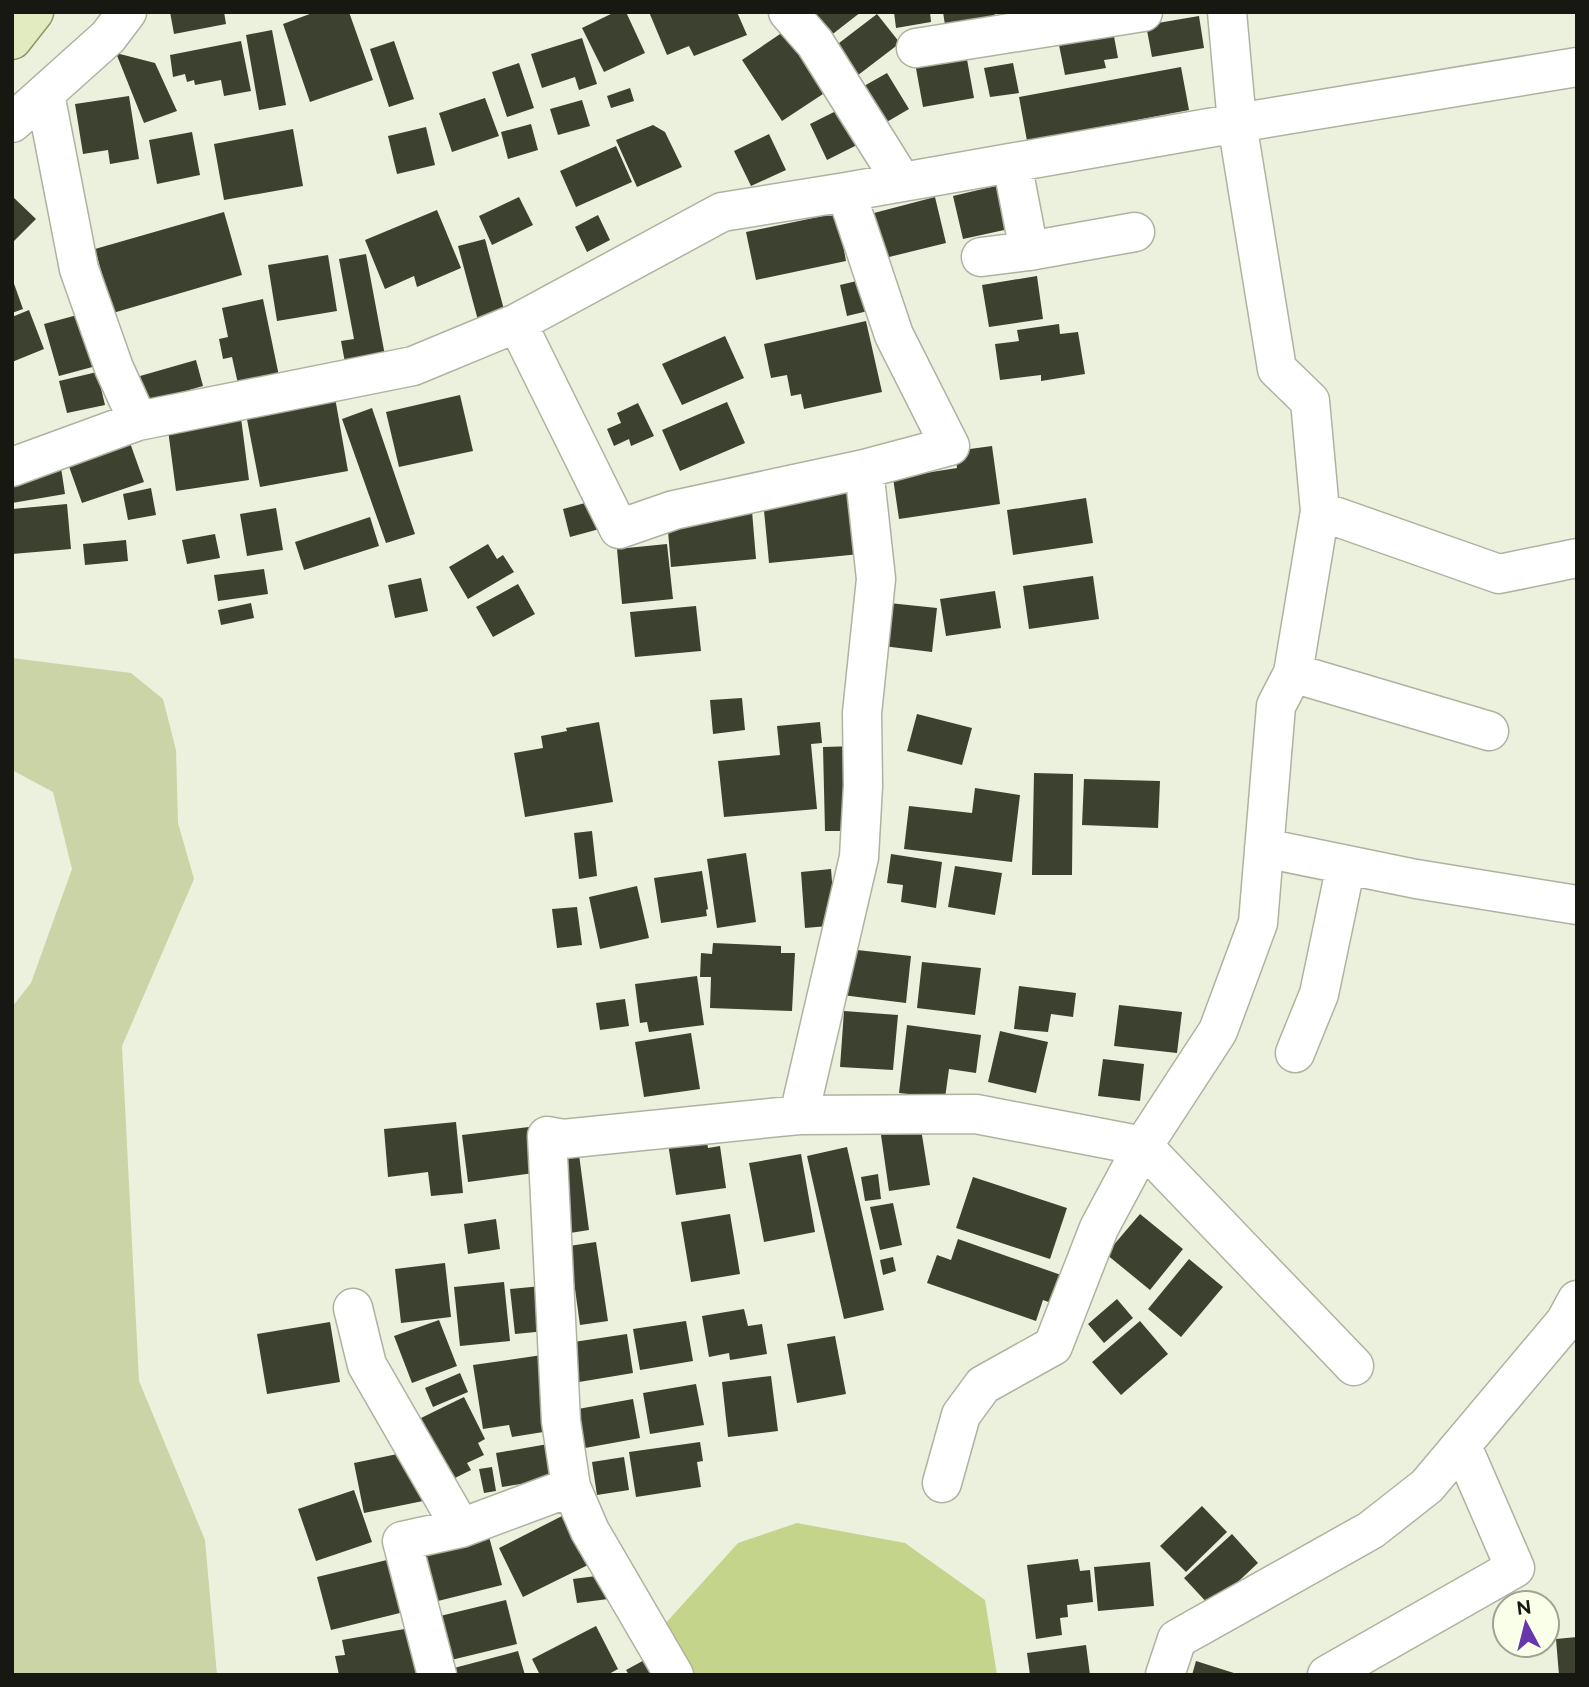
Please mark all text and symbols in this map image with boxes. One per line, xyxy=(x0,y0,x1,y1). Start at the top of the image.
north arrow xyxy=(1491,1589,1561,1659)
text: N xyxy=(1515,1595,1532,1619)

